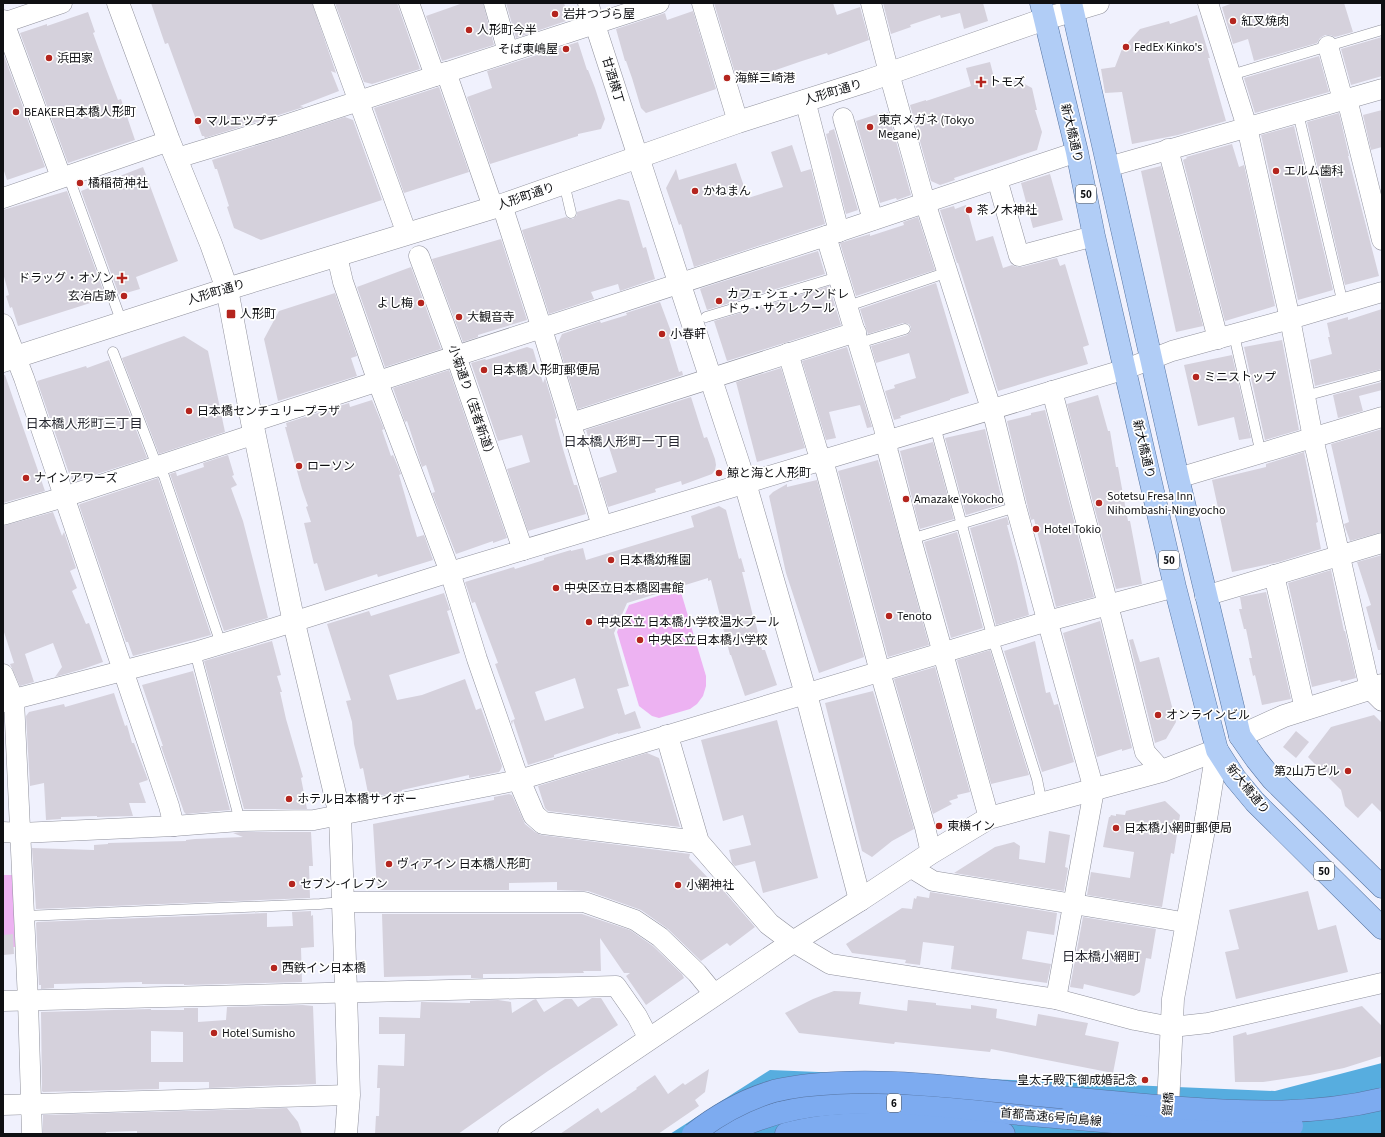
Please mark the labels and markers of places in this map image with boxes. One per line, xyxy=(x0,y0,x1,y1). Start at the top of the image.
place label: 岩井つづら屋 xyxy=(563,6,635,23)
marker: 岩井つづら屋 xyxy=(550,9,560,19)
place label: 紅叉焼肉 xyxy=(1241,13,1289,30)
marker: 紅叉焼肉 xyxy=(1228,16,1238,26)
place label: 人形町今半 xyxy=(477,22,537,39)
marker: 人形町今半 xyxy=(464,25,474,35)
place label: FedEx Kinko's xyxy=(1134,39,1202,56)
place label: そば東嶋屋 xyxy=(498,41,558,58)
marker: FedEx Kinko's xyxy=(1121,42,1131,52)
marker: そば東嶋屋 xyxy=(561,44,571,54)
place label: 浜田家 xyxy=(57,50,93,67)
marker: 浜田家 xyxy=(44,53,54,63)
place label: 海鮮三崎港 xyxy=(735,70,795,87)
marker: 海鮮三崎港 xyxy=(722,73,732,83)
place label: トモズ xyxy=(989,74,1025,91)
marker: トモズ xyxy=(976,77,986,87)
place label: BEAKER日本橋人形町 xyxy=(24,104,136,121)
marker: BEAKER日本橋人形町 xyxy=(11,107,21,117)
place label: 東京メガネ (Tokyo Megane) xyxy=(878,112,974,143)
place label: マルエツプチ xyxy=(206,113,278,130)
marker: マルエツプチ xyxy=(193,116,203,126)
marker: 東京メガネ (Tokyo Megane) xyxy=(865,122,875,132)
place label: エルム歯科 xyxy=(1284,163,1344,180)
marker: エルム歯科 xyxy=(1271,166,1281,176)
place label: 橘稲荷神社 xyxy=(88,175,148,192)
marker: 橘稲荷神社 xyxy=(75,178,85,188)
place label: かねまん xyxy=(703,183,751,200)
marker: かねまん xyxy=(690,186,700,196)
place label: 茶ノ木神社 xyxy=(977,202,1037,219)
marker: 茶ノ木神社 xyxy=(964,205,974,215)
place label: ドラッグ・オゾン xyxy=(18,270,114,287)
marker: ドラッグ・オゾン xyxy=(117,273,127,283)
place label: カフェ シェ・アンドレ ドゥ・サクレクール xyxy=(727,286,849,317)
place label: 玄冶店跡 xyxy=(68,288,116,305)
marker: 玄冶店跡 xyxy=(119,291,129,301)
place label: よし梅 xyxy=(377,295,413,312)
marker: カフェ シェ・アンドレ ドゥ・サクレクール xyxy=(714,296,724,306)
marker: よし梅 xyxy=(416,298,426,308)
place label: 人形町 xyxy=(240,306,276,323)
marker: 人形町 xyxy=(225,308,237,320)
place label: 大観音寺 xyxy=(467,309,515,326)
marker: 大観音寺 xyxy=(454,312,464,322)
place label: 小春軒 xyxy=(670,326,706,343)
marker: 小春軒 xyxy=(657,329,667,339)
place label: 日本橋人形町郵便局 xyxy=(492,362,600,379)
marker: 日本橋人形町郵便局 xyxy=(479,365,489,375)
place label: ミニストップ xyxy=(1204,369,1276,386)
marker: ミニストップ xyxy=(1191,372,1201,382)
place label: 日本橋センチュリープラザ xyxy=(197,403,340,420)
marker: 日本橋センチュリープラザ xyxy=(184,406,194,416)
place label: ローソン xyxy=(307,458,355,475)
marker: ローソン xyxy=(294,461,304,471)
place label: 鯨と海と人形町 xyxy=(727,465,811,482)
marker: 鯨と海と人形町 xyxy=(714,468,724,478)
place label: ナインアワーズ xyxy=(34,470,117,487)
marker: ナインアワーズ xyxy=(21,473,31,483)
place label: Sotetsu Fresa Inn Nihombashi-Ningyocho xyxy=(1107,488,1226,519)
place label: Amazake Yokocho xyxy=(914,491,1004,508)
marker: Amazake Yokocho xyxy=(901,494,911,504)
marker: Sotetsu Fresa Inn Nihombashi-Ningyocho xyxy=(1094,498,1104,508)
place label: Hotel Tokio xyxy=(1044,521,1101,538)
marker: Hotel Tokio xyxy=(1031,524,1041,534)
place label: 日本橋幼稚園 xyxy=(619,552,691,569)
marker: 日本橋幼稚園 xyxy=(606,555,616,565)
place label: 中央区立日本橋図書館 xyxy=(564,580,684,597)
marker: 中央区立日本橋図書館 xyxy=(551,583,561,593)
place label: Tenoto xyxy=(897,608,932,625)
marker: Tenoto xyxy=(884,611,894,621)
place label: 中央区立 日本橋小学校温水プール xyxy=(597,614,779,631)
marker: 中央区立 日本橋小学校温水プール xyxy=(584,617,594,627)
place label: 中央区立日本橋小学校 xyxy=(648,632,768,649)
marker: 中央区立日本橋小学校 xyxy=(635,635,645,645)
place label: オンラインビル xyxy=(1166,707,1250,724)
marker: オンラインビル xyxy=(1153,710,1163,720)
place label: 第2山万ビル xyxy=(1274,763,1340,780)
marker: 第2山万ビル xyxy=(1343,766,1353,776)
place label: ホテル日本橋サイボー xyxy=(297,791,417,808)
marker: ホテル日本橋サイボー xyxy=(284,794,294,804)
place label: 東横イン xyxy=(947,818,995,835)
place label: 日本橋小網町郵便局 xyxy=(1124,820,1232,837)
marker: 東横イン xyxy=(934,821,944,831)
marker: 日本橋小網町郵便局 xyxy=(1111,823,1121,833)
place label: ヴィアイン 日本橋人形町 xyxy=(397,856,531,873)
marker: ヴィアイン 日本橋人形町 xyxy=(384,859,394,869)
place label: セブン-イレブン xyxy=(300,876,388,893)
place label: 小網神社 xyxy=(686,877,734,894)
marker: セブン-イレブン xyxy=(287,879,297,889)
marker: 小網神社 xyxy=(673,880,683,890)
place label: 西鉄イン日本橋 xyxy=(282,960,366,977)
marker: 西鉄イン日本橋 xyxy=(269,963,279,973)
place label: Hotel Sumisho xyxy=(222,1025,295,1042)
marker: Hotel Sumisho xyxy=(209,1028,219,1038)
place label: 皇太子殿下御成婚記念 xyxy=(1017,1072,1137,1089)
marker: 皇太子殿下御成婚記念 xyxy=(1140,1075,1150,1085)

